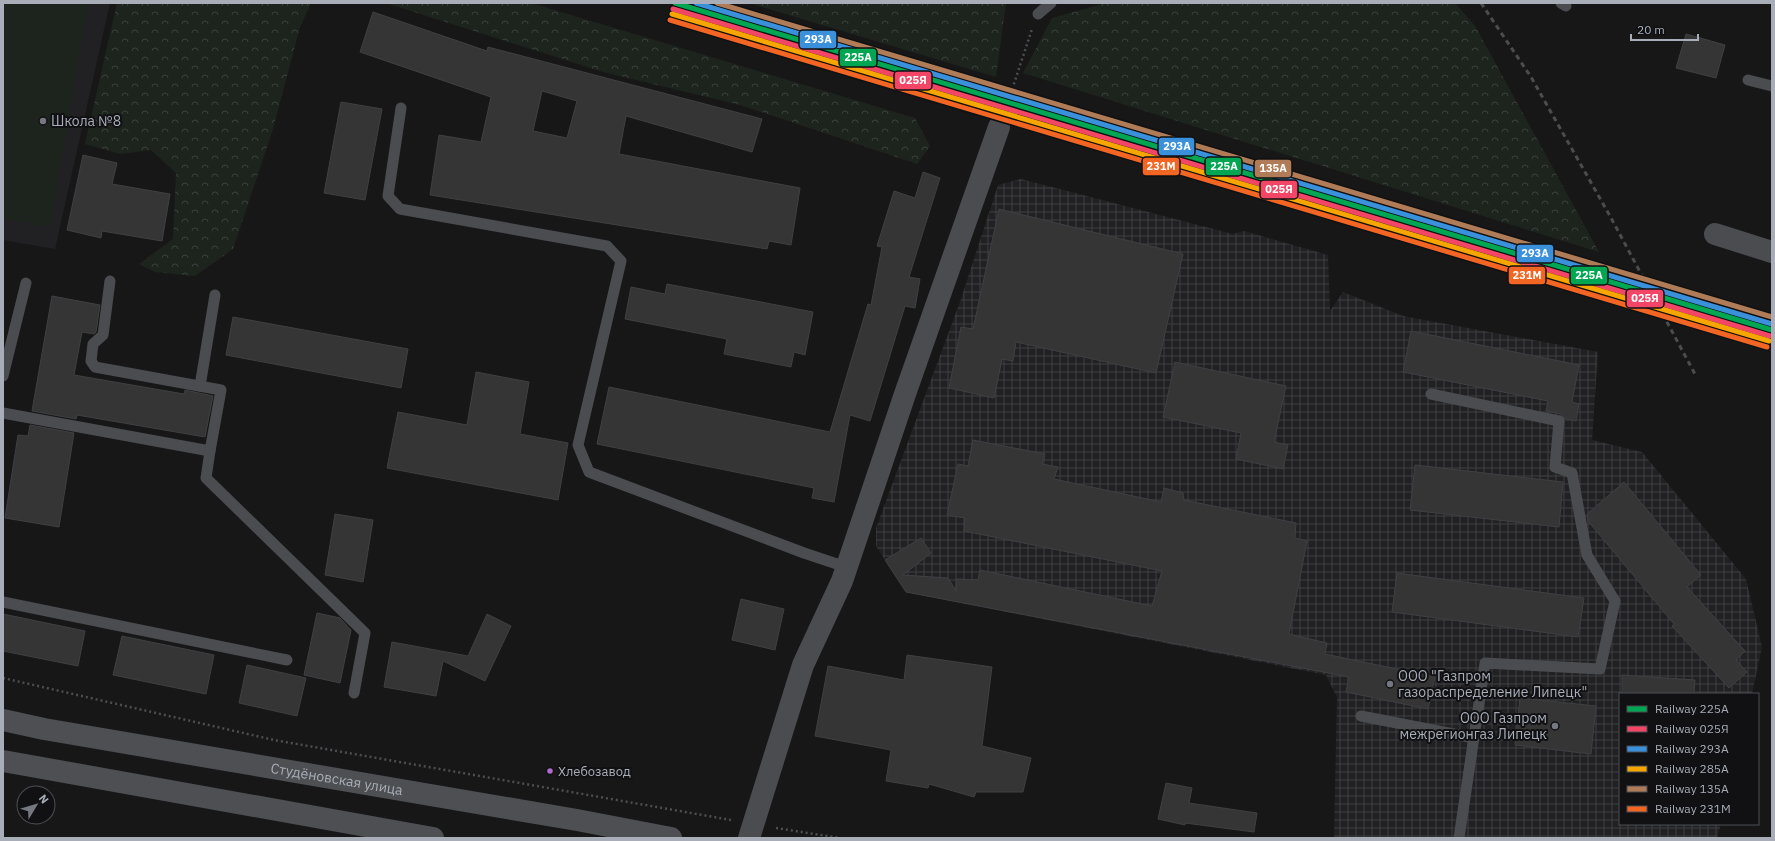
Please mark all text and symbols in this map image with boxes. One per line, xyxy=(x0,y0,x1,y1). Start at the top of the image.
scale bar xyxy=(1631,16,1698,42)
text: 20 m xyxy=(1637,22,1665,37)
line badge: 293А xyxy=(799,30,837,49)
text: 293А xyxy=(804,32,832,46)
line badge: 225А xyxy=(839,48,877,67)
text: 225А xyxy=(844,50,872,64)
line badge: 025Я xyxy=(894,71,932,90)
text: 025Я xyxy=(899,73,927,87)
place label: Школа №8 xyxy=(51,112,121,130)
marker: Школа №8 xyxy=(38,116,48,126)
line badge: 293А xyxy=(1158,137,1195,156)
text: 293А xyxy=(1163,139,1191,153)
line badge: 231М xyxy=(1142,157,1180,176)
line badge: 225А xyxy=(1205,157,1242,176)
text: 231М xyxy=(1147,159,1175,173)
text: 225А xyxy=(1210,159,1238,173)
line badge: 135А xyxy=(1254,159,1292,178)
text: 135А xyxy=(1259,161,1287,175)
line badge: 025Я xyxy=(1260,180,1298,199)
text: 025Я xyxy=(1265,182,1293,196)
line badge: 293А xyxy=(1516,244,1554,263)
text: 293А xyxy=(1521,246,1549,260)
line badge: 231М xyxy=(1508,266,1546,285)
line badge: 225А xyxy=(1570,266,1608,285)
text: 231М xyxy=(1513,268,1541,282)
text: 225А xyxy=(1575,268,1603,282)
line badge: 025Я xyxy=(1626,289,1664,308)
text: 025Я xyxy=(1631,291,1659,305)
place label: ООО "Газпром газораспределение Липецк" xyxy=(1398,667,1587,701)
marker: ООО "Газпром газораспределение Липецк" xyxy=(1385,679,1395,689)
legend xyxy=(1619,693,1759,825)
text: Railway 225А xyxy=(1655,701,1729,716)
place label: ООО Газпром межрегионгаз Липецк xyxy=(1400,709,1547,743)
marker: ООО Газпром межрегионгаз Липецк xyxy=(1550,721,1560,731)
text: Railway 025Я xyxy=(1655,721,1729,736)
text: Railway 293А xyxy=(1655,741,1729,756)
street label: Студёновская улица xyxy=(269,759,405,799)
text: Railway 285А xyxy=(1655,761,1729,776)
place label: Хлебозавод xyxy=(558,763,631,780)
marker: Хлебозавод xyxy=(545,766,555,776)
text: Railway 135А xyxy=(1655,781,1729,796)
north arrow xyxy=(16,785,56,825)
text: N xyxy=(36,791,52,806)
text: Railway 231М xyxy=(1655,801,1731,816)

